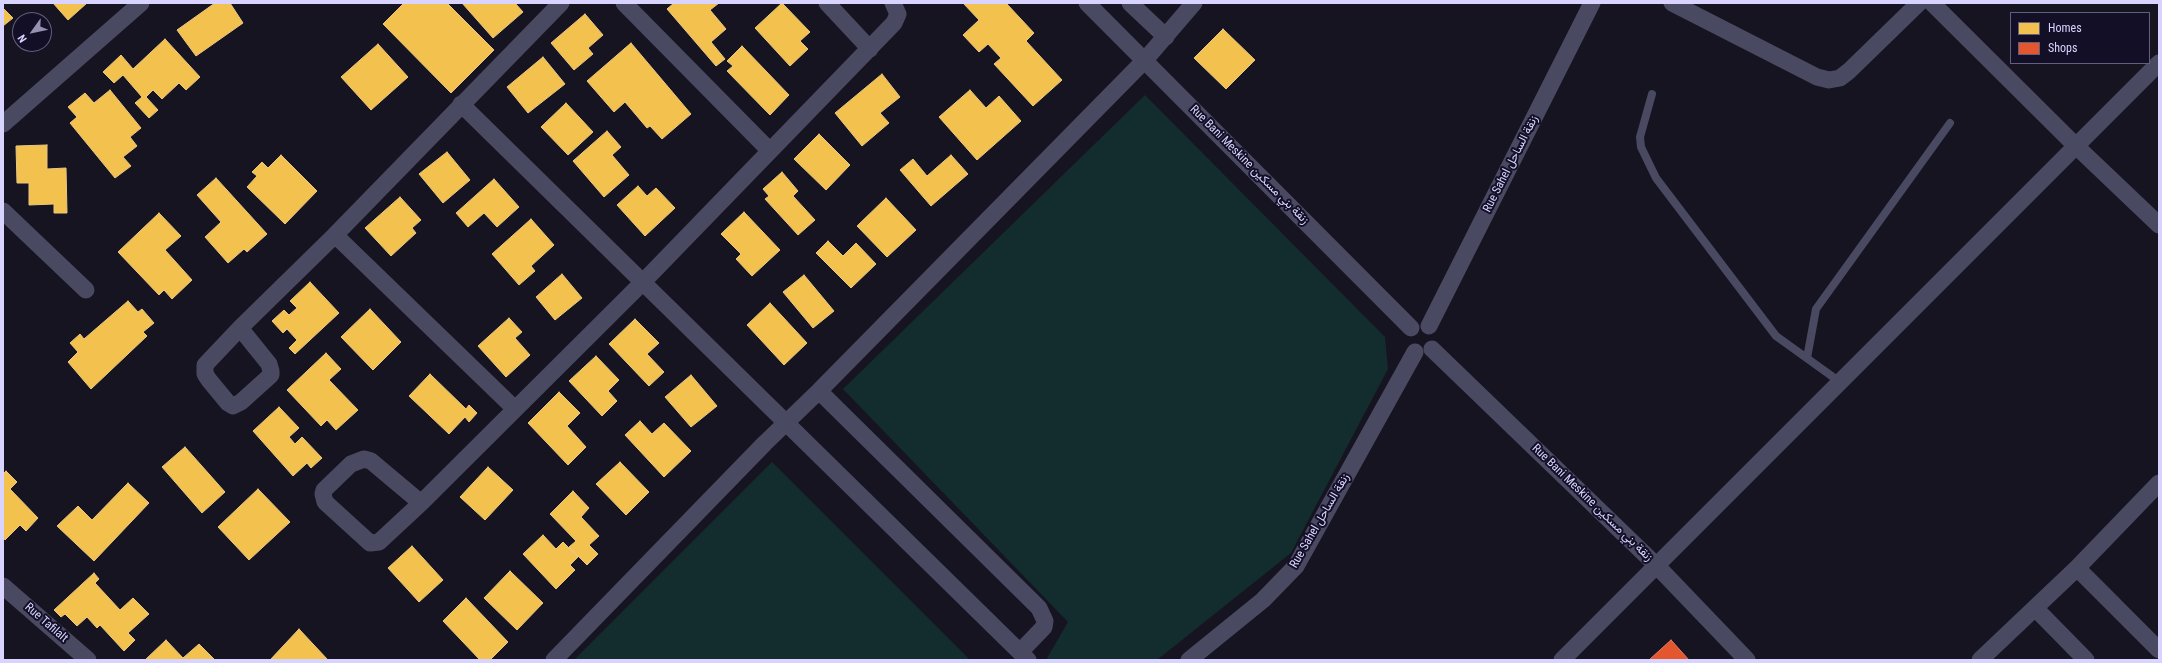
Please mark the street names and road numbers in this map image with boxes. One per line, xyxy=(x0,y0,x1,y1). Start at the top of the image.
street label: Rue Bani Meskine زنقة بني مسكين xyxy=(1186,102,1312,228)
street label: Rue Sahel زنقة الساحل xyxy=(1480,113,1542,215)
street label: Rue Bani Meskine زنقة بني مسكين xyxy=(1529,441,1655,565)
street label: Rue Sahel زنقة الساحل xyxy=(1287,471,1353,571)
street label: Rue Tafilalt xyxy=(21,600,71,646)

